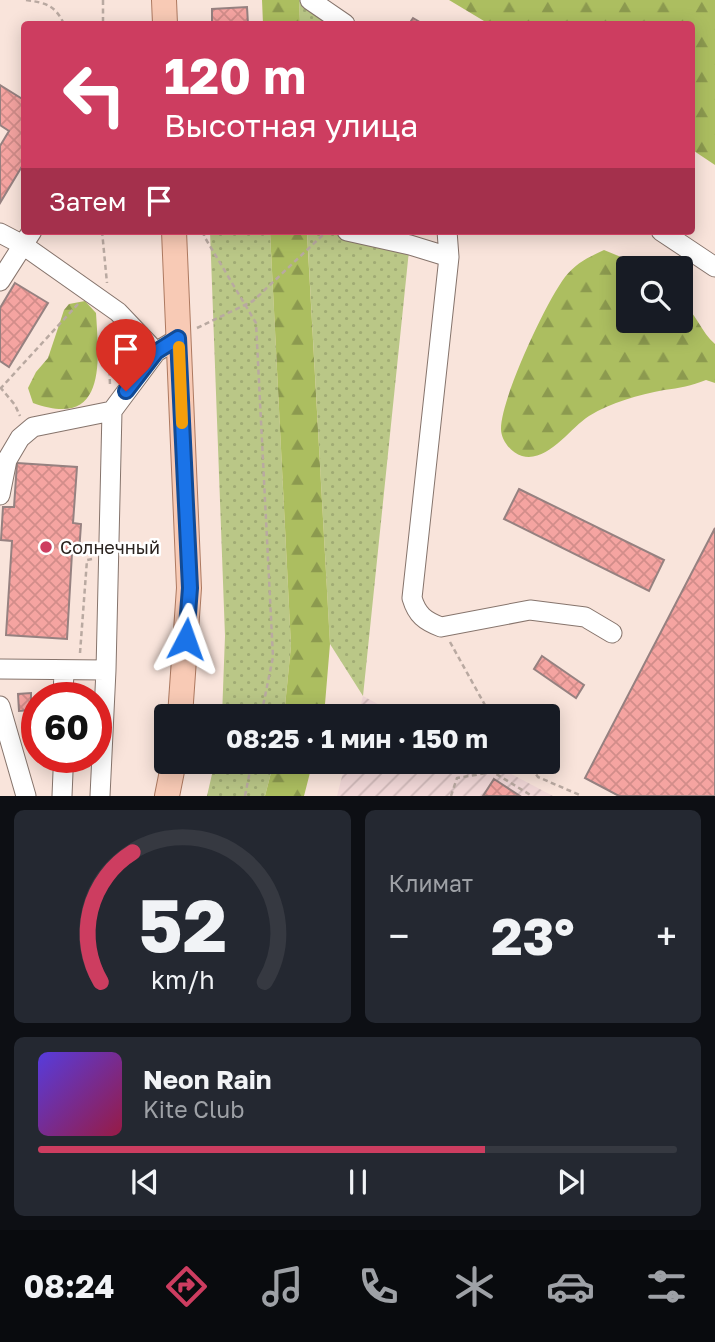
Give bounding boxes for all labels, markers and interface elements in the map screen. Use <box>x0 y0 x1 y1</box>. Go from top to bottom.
text: 120 m <box>164 46 306 105</box>
icon: left <box>49 49 140 140</box>
text: Высотная улица <box>164 106 418 144</box>
icon: arrive <box>140 182 178 220</box>
text: Затем <box>49 186 126 217</box>
map controls <box>616 256 693 333</box>
button: search <box>616 256 693 333</box>
pin <box>96 319 156 391</box>
icon: arrive <box>107 330 145 368</box>
place label: Солнечный <box>60 536 160 558</box>
marker: Солнечный <box>38 539 54 555</box>
position arrow <box>149 602 223 676</box>
speed limit sign: 60 <box>21 682 112 773</box>
text: 08:25 · 1 мин · 150 m <box>226 723 488 754</box>
text: Климат <box>389 869 473 897</box>
text: 52 <box>138 882 227 969</box>
text: 23° <box>491 904 575 966</box>
text: − <box>389 913 409 958</box>
text: + <box>656 913 677 958</box>
text: km/h <box>150 964 214 995</box>
text: Neon Rain <box>143 1064 272 1095</box>
text: Kite Club <box>143 1095 244 1123</box>
icon: previous <box>126 1163 164 1201</box>
icon: pause <box>339 1163 377 1201</box>
icon: next <box>552 1163 590 1201</box>
icon: directions <box>162 1262 211 1311</box>
icon: music <box>258 1262 307 1311</box>
icon: phone <box>354 1262 403 1311</box>
icon: climate <box>450 1262 499 1311</box>
icon: car <box>546 1262 595 1311</box>
icon: filters <box>642 1262 691 1311</box>
text: 08:24 <box>24 1267 115 1305</box>

